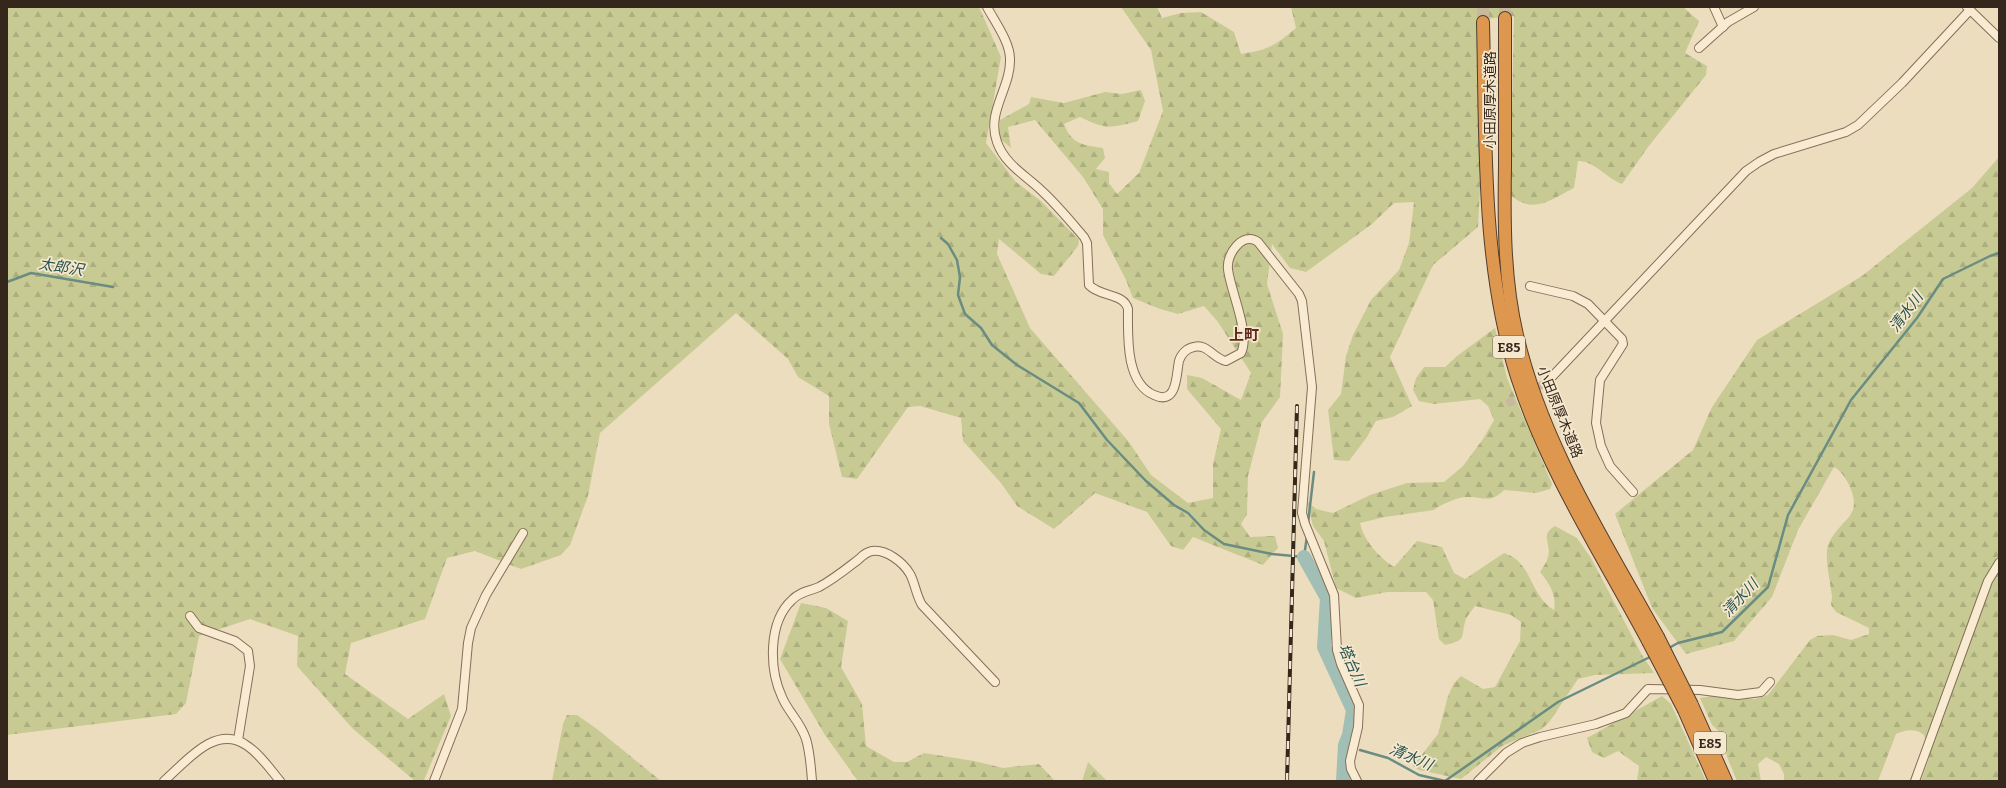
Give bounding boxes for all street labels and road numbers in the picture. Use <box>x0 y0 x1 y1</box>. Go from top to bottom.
street label: 小田原厚木道路 <box>1482 51 1499 149</box>
road number: E85 <box>1493 336 1525 358</box>
street label: 小田原厚木道路 <box>1533 364 1586 461</box>
road number: E85 <box>1694 732 1726 754</box>

